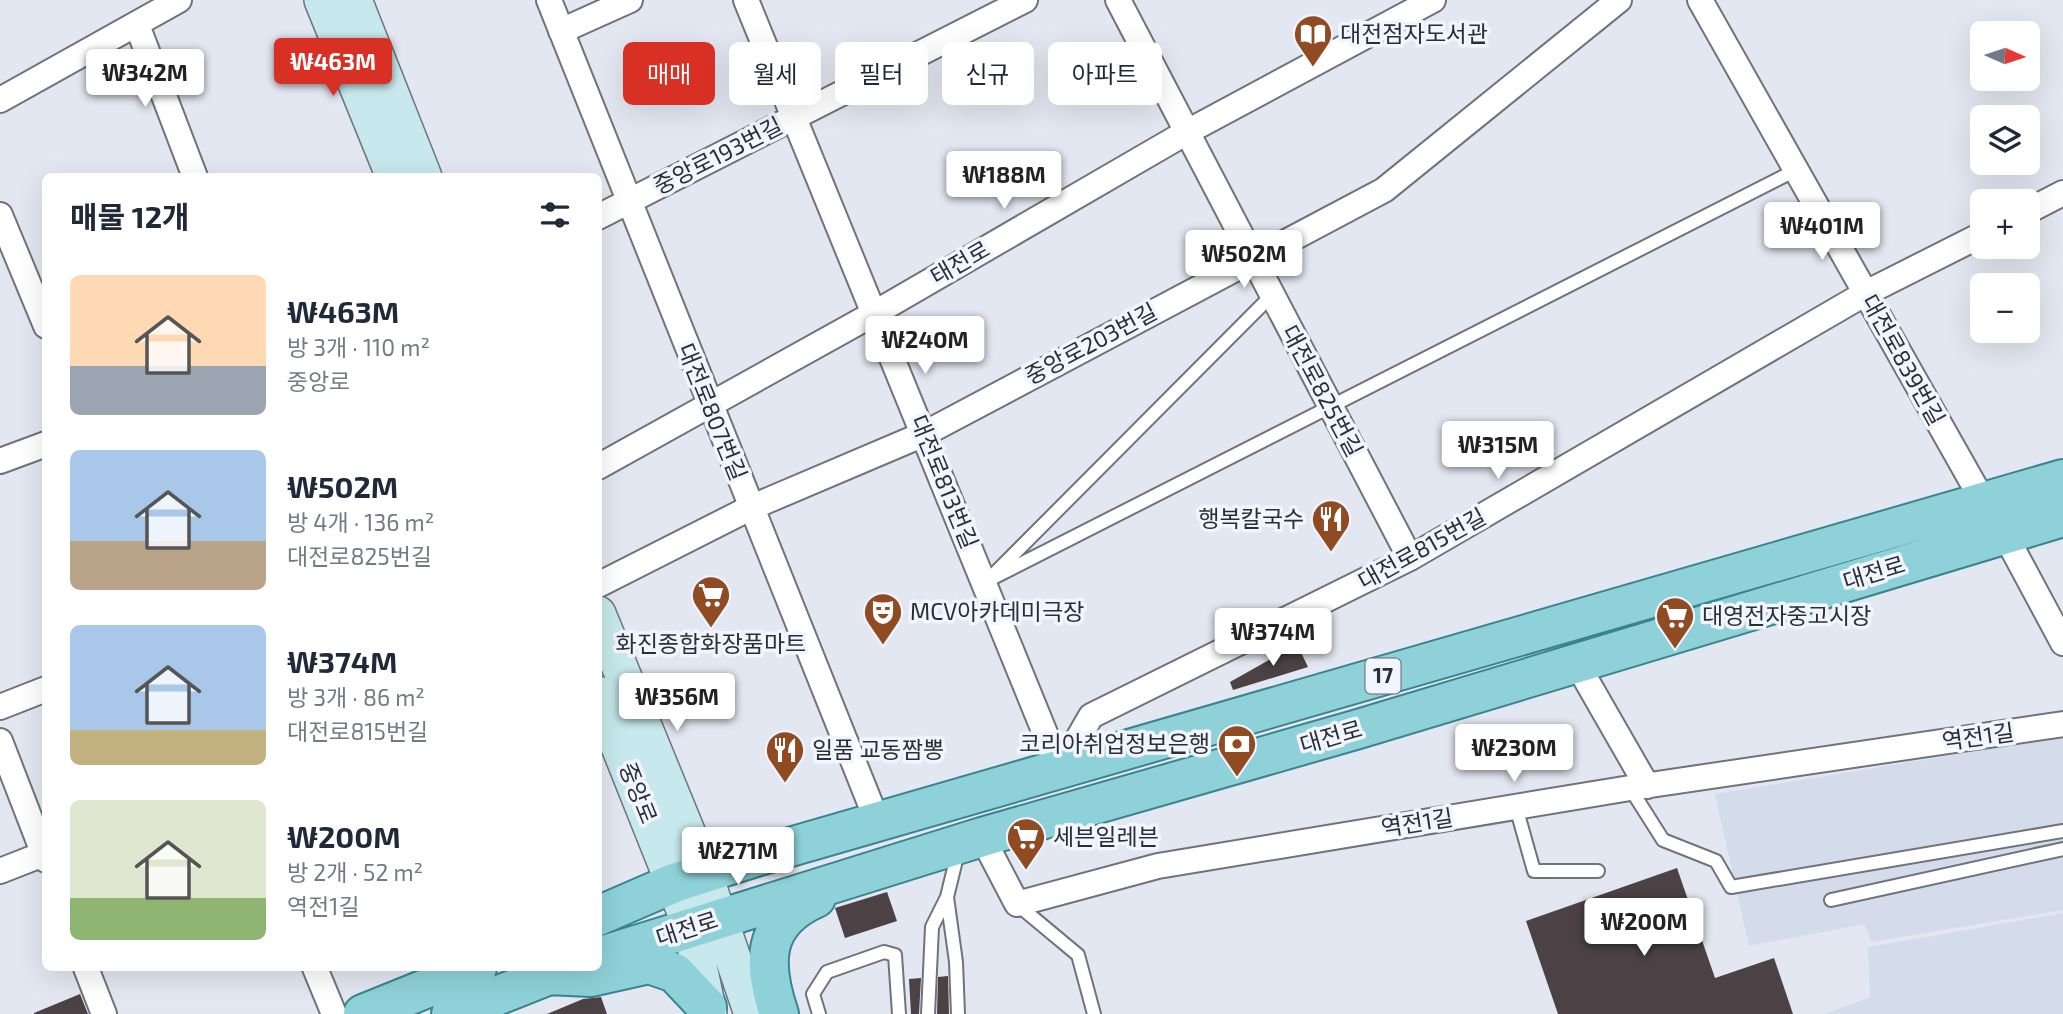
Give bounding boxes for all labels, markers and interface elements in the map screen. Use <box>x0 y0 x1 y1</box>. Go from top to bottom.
library icon: 대전점자도서관 <box>1292 13 1334 68</box>
place label: 대전점자도서관 <box>1340 19 1488 47</box>
north arrow <box>1970 21 2040 91</box>
map controls <box>1970 21 2040 343</box>
pin: ₩463M <box>284 38 382 98</box>
chip: 매매 <box>623 42 715 105</box>
chip: 월세 <box>729 42 821 105</box>
chip: 필터 <box>835 42 928 105</box>
chip: 신규 <box>942 42 1034 105</box>
chip: 아파트 <box>1048 42 1162 105</box>
text: ₩463M <box>290 47 376 75</box>
pin: ₩342M <box>96 50 194 109</box>
text: ₩342M <box>102 58 188 86</box>
button: layers <box>1970 105 2040 175</box>
street label: 중앙로193번길 <box>648 111 787 200</box>
pin: ₩188M <box>955 152 1053 211</box>
text: ₩188M <box>962 160 1046 188</box>
button: + <box>1970 189 2040 259</box>
icon: filters <box>536 196 574 234</box>
text: 매물 12개 <box>70 198 190 234</box>
pin: ₩401M <box>1773 202 1871 262</box>
text: ₩401M <box>1780 211 1864 239</box>
pin: ₩502M <box>1195 230 1293 290</box>
street label: 태전로 <box>925 234 994 290</box>
text: ₩502M <box>1201 239 1287 267</box>
button: − <box>1970 273 2040 343</box>
street label: 대전로839번길 <box>1856 289 1951 430</box>
text: ₩463M <box>287 293 399 329</box>
street label: 중앙로203번길 <box>1020 297 1161 390</box>
icon: home <box>126 303 210 387</box>
pin: ₩240M <box>876 316 974 376</box>
street label: 대전로825번길 <box>1276 320 1369 461</box>
text: ₩240M <box>881 325 969 353</box>
text: 방 3개 · 110 m² <box>287 333 430 361</box>
street label: 대전로807번길 <box>673 339 753 484</box>
text: 중앙로 <box>287 367 350 395</box>
street label: 대전로813번길 <box>905 411 984 553</box>
pin: ₩315M <box>1449 421 1547 481</box>
text: ₩315M <box>1458 430 1538 458</box>
text: ₩502M <box>287 468 398 504</box>
icon: home <box>126 478 210 562</box>
restaurant icon: 행복칼국수 <box>1310 498 1352 553</box>
street label: 대전로815번길 <box>1353 502 1490 595</box>
place label: 행복칼국수 <box>1198 504 1304 532</box>
text: 방 4개 · 136 m² <box>287 508 434 536</box>
text: 대전로825번길 <box>287 542 432 570</box>
street label: 대전로 <box>1839 549 1908 595</box>
supermarket icon: 화진종합화장품마트 <box>690 574 732 629</box>
theatre icon: MCV아카데미극장 <box>862 591 904 646</box>
supermarket icon: 대영전자중고시장 <box>1654 595 1696 650</box>
place label: MCV아카데미극장 <box>910 597 1084 625</box>
place label: 대영전자중고시장 <box>1702 601 1871 629</box>
pin: ₩374M <box>1224 608 1322 668</box>
text: ₩374M <box>1231 617 1315 645</box>
place label: 화진종합화장품마트 <box>616 629 806 657</box>
text: ₩374M <box>287 643 397 679</box>
icon: home <box>126 653 210 737</box>
road number: 17 <box>1366 658 1400 694</box>
pin: ₩356M <box>628 674 726 733</box>
text: ₩356M <box>635 682 719 710</box>
text: 방 3개 · 86 m² <box>287 683 425 711</box>
street label: 대전로 <box>1296 714 1365 758</box>
text: 대전로815번길 <box>287 717 428 745</box>
street label: 역전1길 <box>1940 717 2016 755</box>
bank icon: 코리아취업정보은행 <box>1216 723 1258 778</box>
pin: ₩230M <box>1465 724 1563 784</box>
restaurant icon: 일품 교동짬뽕 <box>764 729 806 784</box>
place label: 코리아취업정보은행 <box>1020 729 1210 757</box>
text: ₩230M <box>1471 733 1557 761</box>
place label: 일품 교동짬뽕 <box>812 735 944 763</box>
street label: 중앙로 <box>614 758 664 827</box>
street label: 역전1길 <box>1379 803 1455 842</box>
supermarket icon: 세븐일레븐 <box>1005 816 1047 871</box>
text: ₩200M <box>287 818 401 854</box>
place label: 세븐일레븐 <box>1053 822 1159 850</box>
icon: home <box>126 828 210 912</box>
pin: ₩271M <box>689 828 787 887</box>
text: ₩271M <box>698 836 778 864</box>
text: 방 2개 · 52 m² <box>287 858 423 886</box>
text: 역전1길 <box>287 892 360 920</box>
pin: ₩200M <box>1595 898 1693 958</box>
street label: 대전로 <box>652 905 721 951</box>
text: ₩200M <box>1600 907 1688 935</box>

